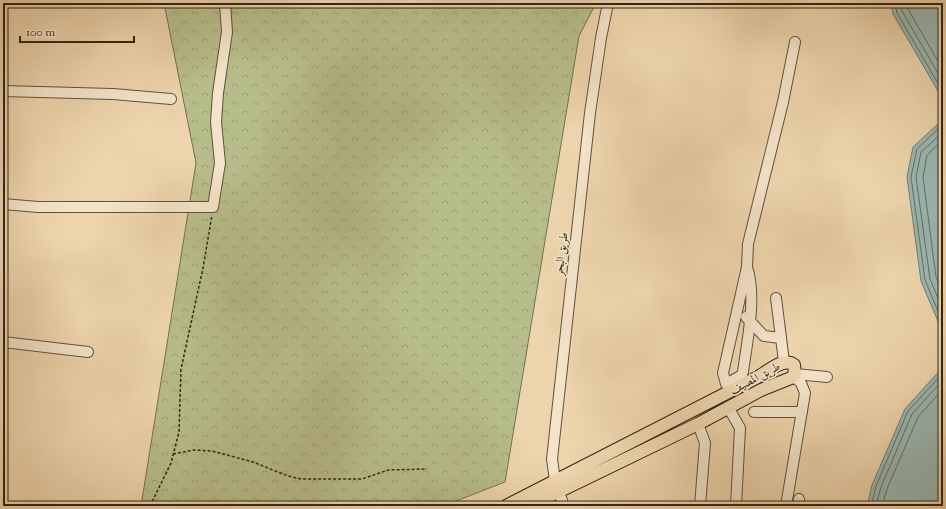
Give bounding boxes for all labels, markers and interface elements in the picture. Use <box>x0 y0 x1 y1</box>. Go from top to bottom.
scale bar <box>20 18 134 44</box>
text: 100 m <box>26 24 55 42</box>
street label: طريق البحر <box>550 231 574 279</box>
street label: طريق المصيف <box>727 358 784 400</box>

